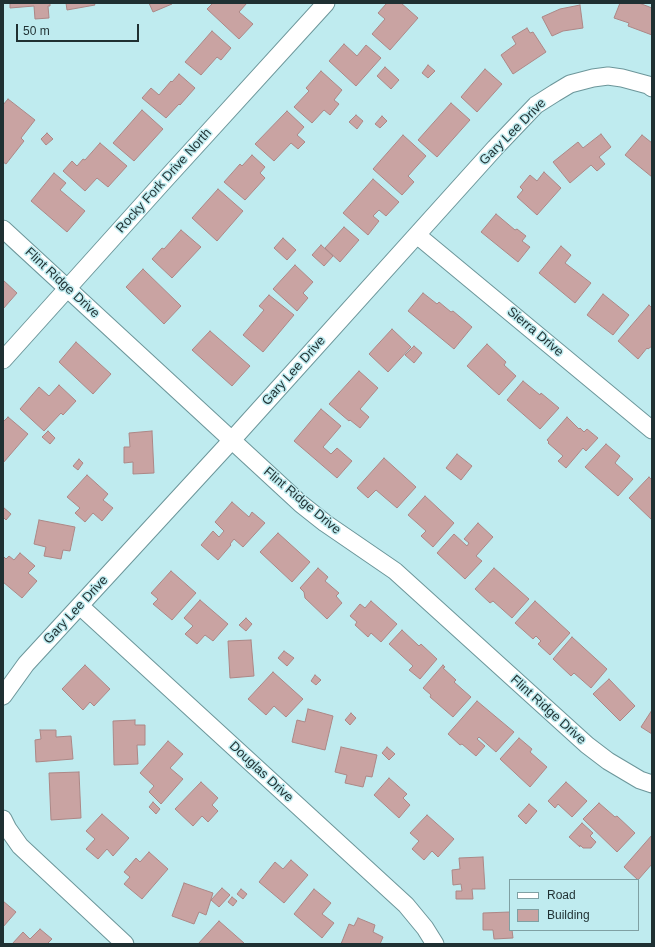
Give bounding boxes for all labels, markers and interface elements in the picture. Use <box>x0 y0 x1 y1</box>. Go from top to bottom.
scale bar <box>18 16 141 42</box>
text: 50 m <box>23 24 50 38</box>
street label: Gary Lee Drive <box>477 96 549 168</box>
street label: Rocky Fork Drive North <box>113 126 215 236</box>
street label: Flint Ridge Drive <box>22 245 102 321</box>
street label: Sierra Drive <box>504 304 566 360</box>
street label: Gary Lee Drive <box>259 333 329 409</box>
street label: Flint Ridge Drive <box>260 464 344 538</box>
street label: Gary Lee Drive <box>40 573 112 647</box>
street label: Flint Ridge Drive <box>507 672 589 748</box>
street label: Douglas Drive <box>226 738 296 806</box>
legend <box>509 879 639 931</box>
text: Road <box>547 888 576 902</box>
text: Building <box>547 908 590 922</box>

